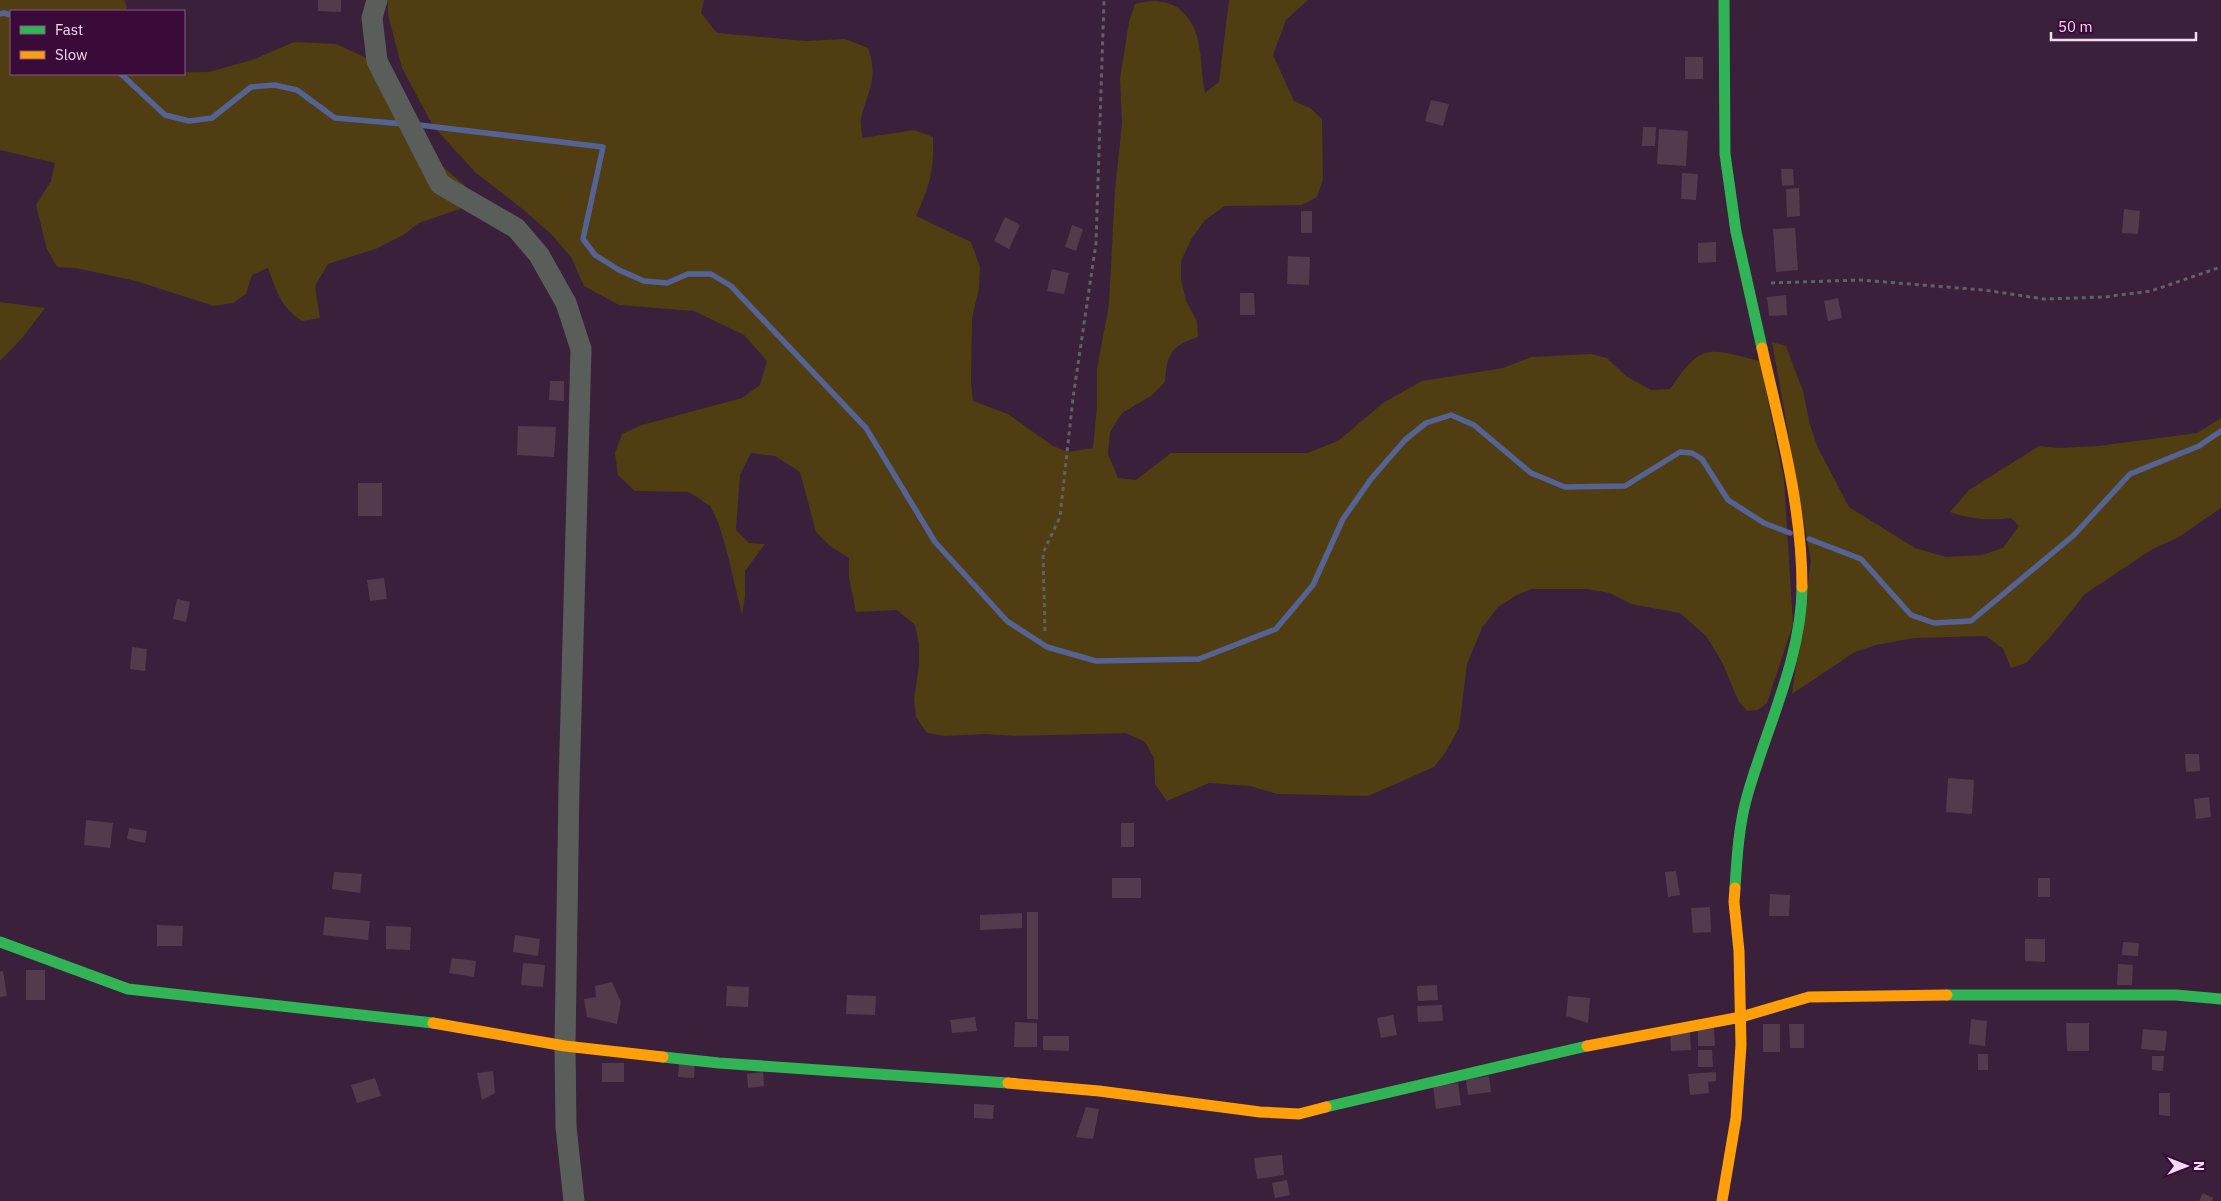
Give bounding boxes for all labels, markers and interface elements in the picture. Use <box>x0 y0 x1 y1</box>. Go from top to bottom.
legend <box>10 10 185 75</box>
scale bar <box>2051 10 2196 42</box>
text: 50 m <box>2058 17 2093 36</box>
text: Fast <box>55 20 83 39</box>
text: Slow <box>55 45 88 64</box>
north arrow <box>2161 1141 2211 1191</box>
text: N <box>2190 1161 2208 1171</box>

